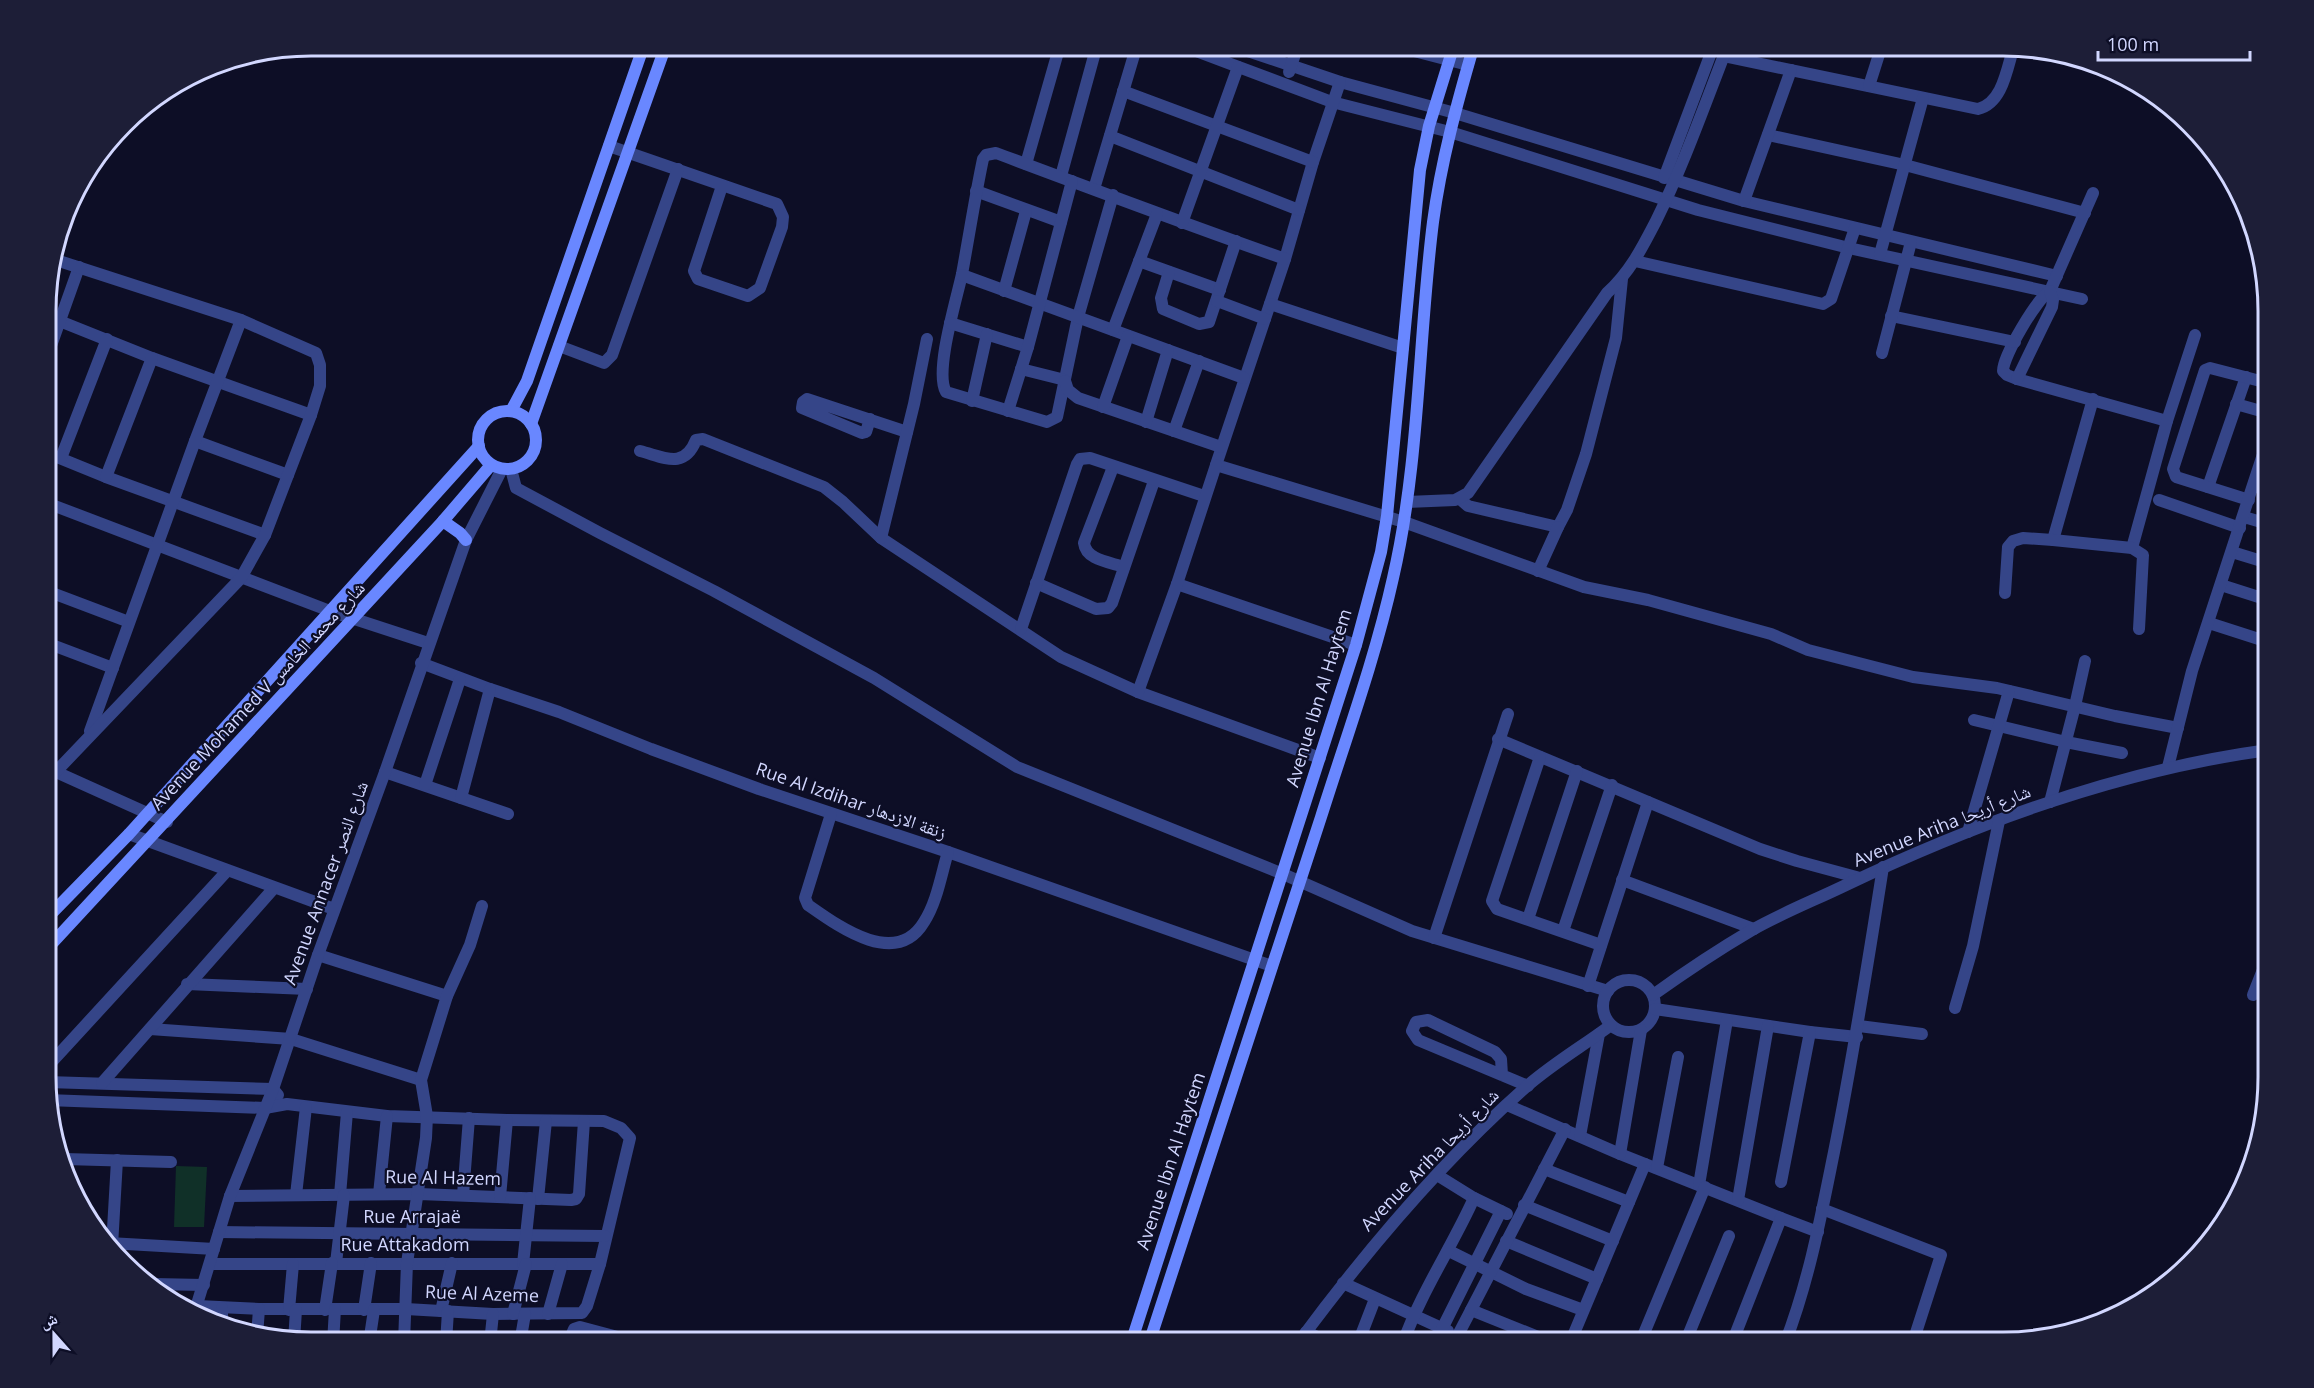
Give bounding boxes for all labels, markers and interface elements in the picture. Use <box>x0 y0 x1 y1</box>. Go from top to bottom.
scale bar <box>2098 24 2250 62</box>
text: 100 m <box>2107 32 2159 56</box>
street label: Avenue Mohamed V شارع محمد الخامس <box>145 576 370 815</box>
street label: Avenue Ibn Al Haytem <box>1279 606 1357 790</box>
street label: Rue Al Izdihar زنقة الازدهار <box>753 756 950 844</box>
street label: Avenue Annacer شارع النصر <box>277 777 373 988</box>
street label: Avenue Ariha شارع أريحا <box>1849 779 2034 872</box>
street label: Avenue Ibn Al Haytem <box>1130 1069 1210 1252</box>
street label: Avenue Ariha شارع أريحا <box>1355 1083 1504 1236</box>
street label: Rue Al Hazem <box>385 1164 501 1190</box>
street label: Rue Arrajaë <box>363 1204 461 1228</box>
street label: Rue Attakadom <box>340 1232 470 1256</box>
street label: Rue Al Azeme <box>425 1279 540 1307</box>
north arrow <box>24 1304 84 1364</box>
text: ش <box>37 1307 61 1333</box>

